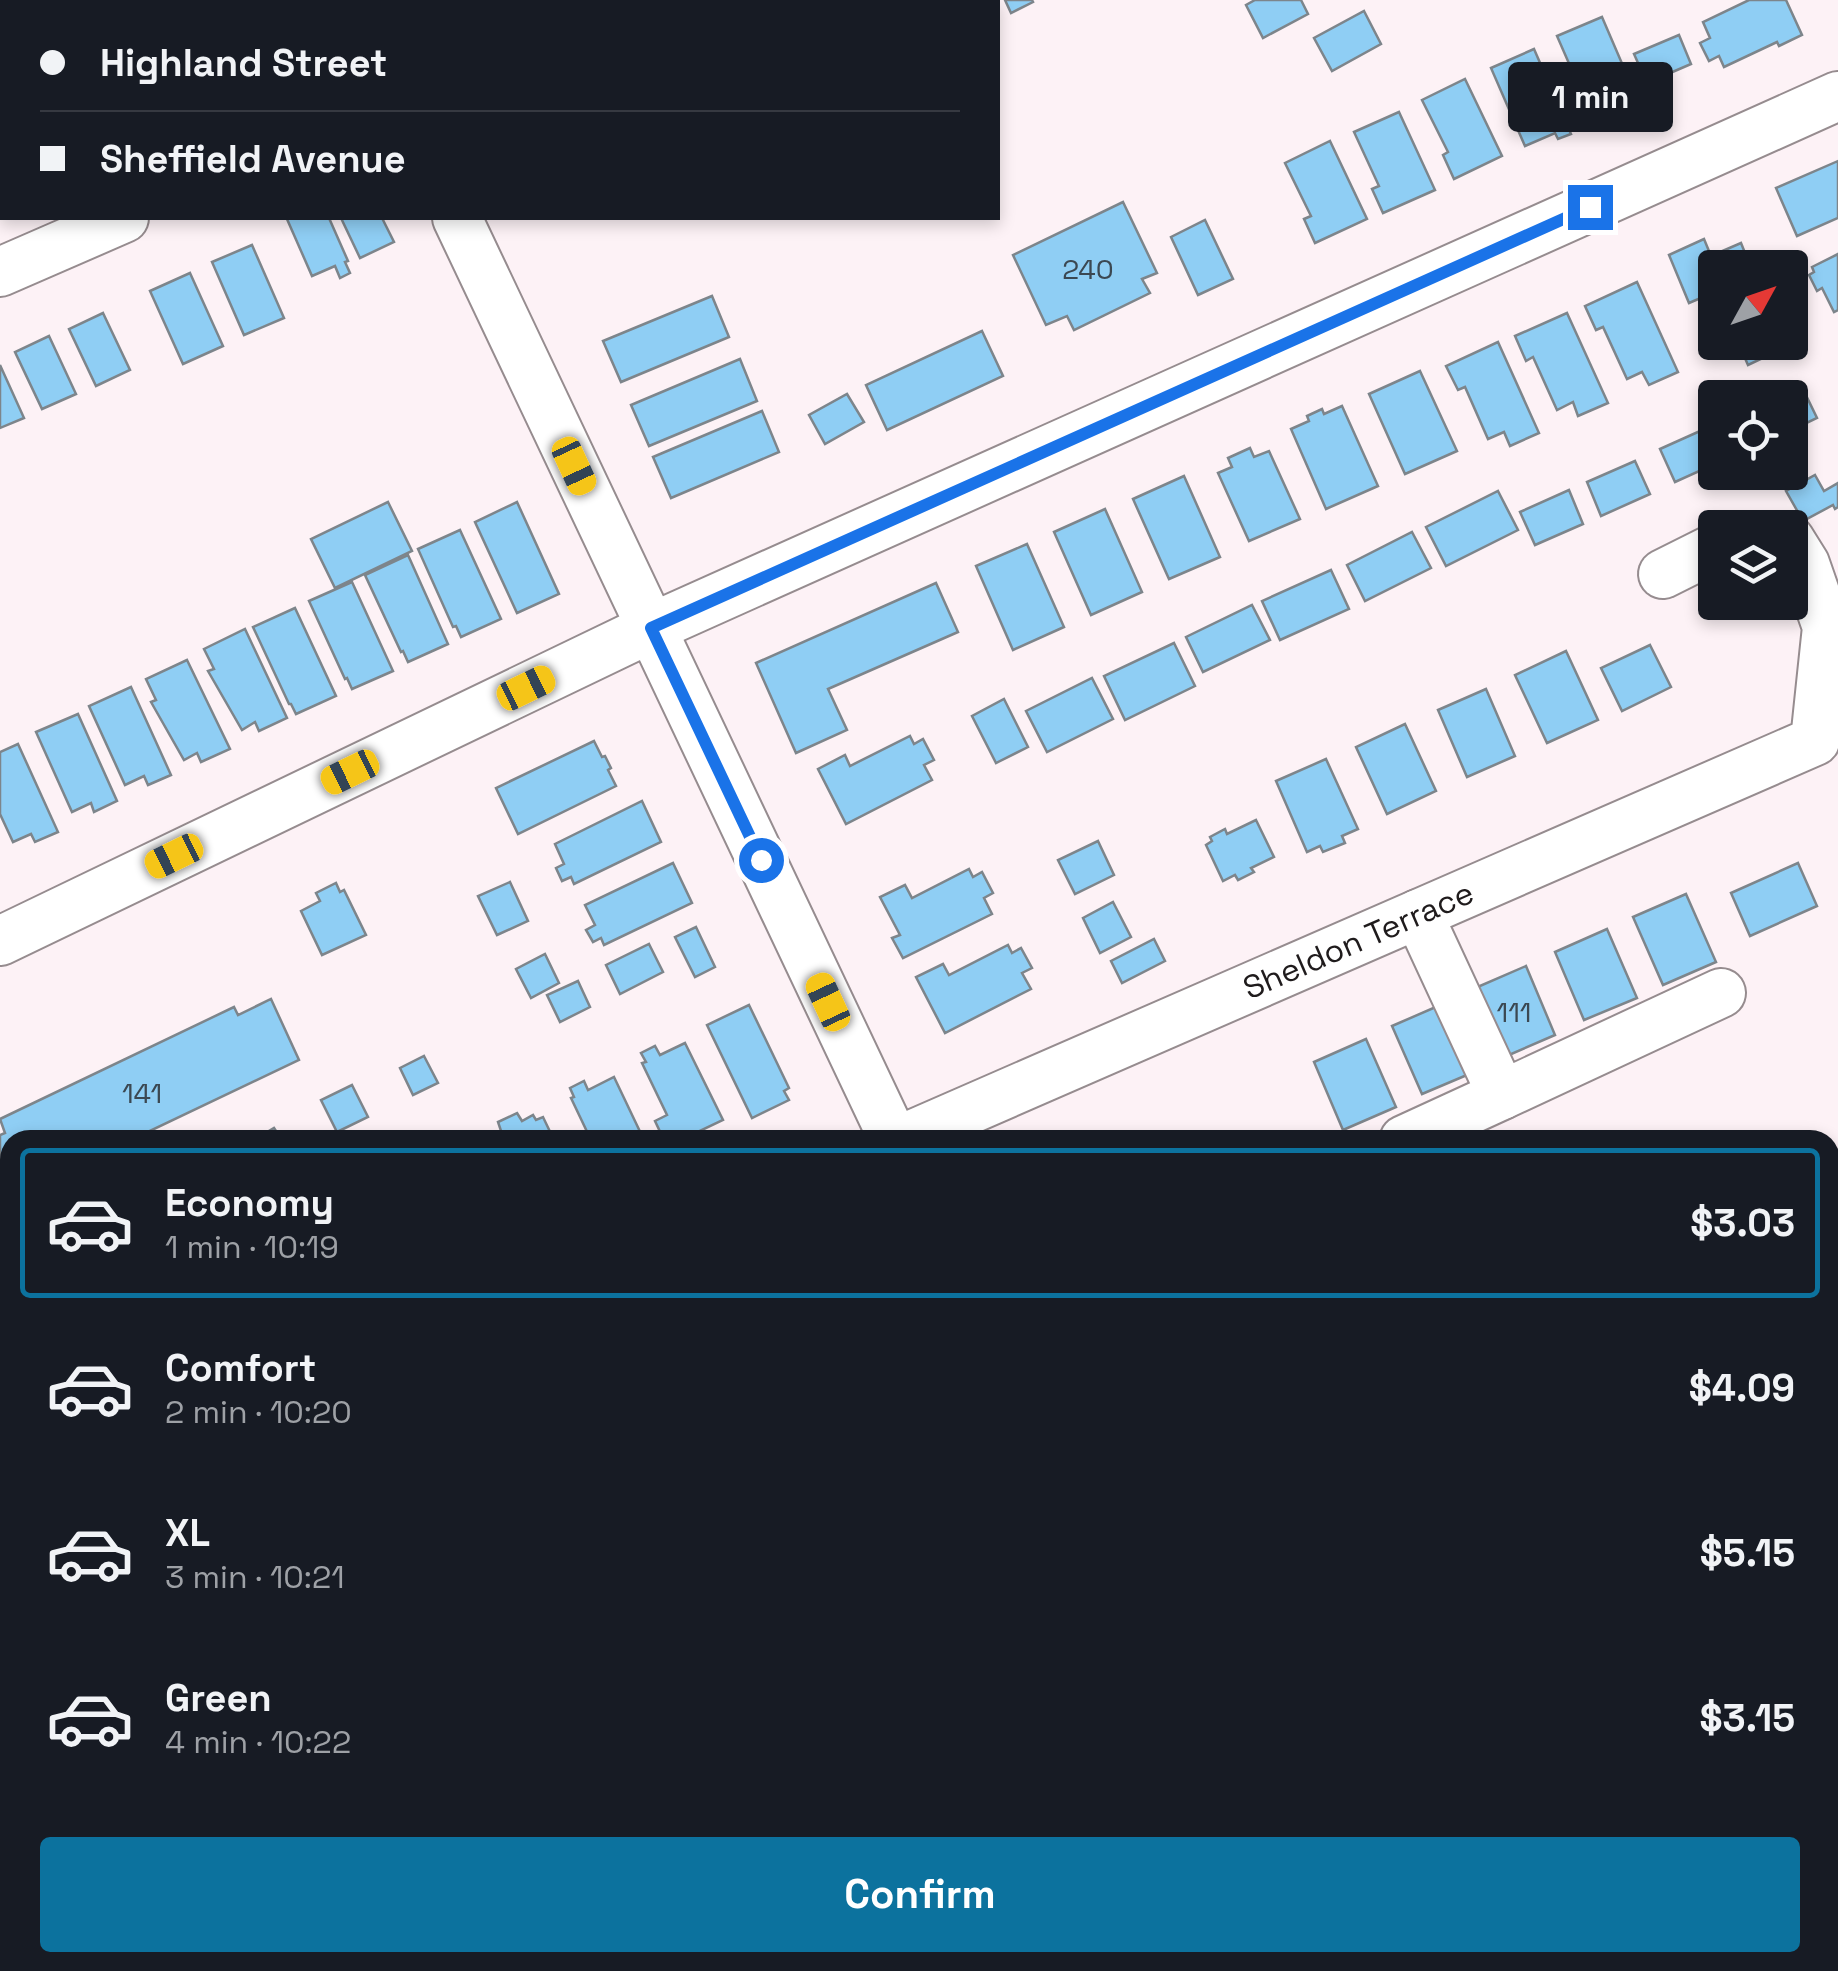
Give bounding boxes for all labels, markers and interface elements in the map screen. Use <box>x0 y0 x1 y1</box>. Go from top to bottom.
text: Highland Street <box>100 39 387 87</box>
callout: 1 min <box>1508 62 1672 132</box>
text: 1 min <box>1551 77 1630 117</box>
text: Sheffield Avenue <box>100 135 406 183</box>
route end <box>1568 185 1613 230</box>
north arrow <box>1698 250 1808 360</box>
map controls <box>1698 250 1808 620</box>
house number: 240 <box>1062 251 1114 287</box>
button: locate <box>1698 380 1808 490</box>
car <box>548 432 600 500</box>
button: layers <box>1698 510 1808 620</box>
car <box>492 661 560 715</box>
car <box>316 745 384 799</box>
car <box>140 829 208 883</box>
route start <box>739 838 784 883</box>
street label: Sheldon Terrace <box>1237 872 1480 1008</box>
car <box>802 968 854 1036</box>
house number: 111 <box>1496 994 1532 1030</box>
house number: 141 <box>122 1075 162 1111</box>
icon: car <box>45 1178 135 1268</box>
text: Economy <box>165 1179 334 1227</box>
text: $3.03 <box>1690 1199 1795 1247</box>
text: 1 min · 10:19 <box>165 1227 339 1267</box>
icon: car <box>45 1343 135 1433</box>
text: Comfort <box>165 1344 316 1392</box>
text: $4.09 <box>1689 1364 1795 1412</box>
text: 2 min · 10:20 <box>165 1392 352 1432</box>
icon: car <box>45 1508 135 1598</box>
text: XL <box>165 1509 210 1557</box>
text: $5.15 <box>1700 1529 1795 1577</box>
text: 3 min · 10:21 <box>165 1557 345 1597</box>
icon: car <box>45 1673 135 1763</box>
text: Green <box>165 1674 272 1722</box>
text: $3.15 <box>1700 1694 1795 1742</box>
text: 4 min · 10:22 <box>165 1722 351 1762</box>
button: Confirm <box>40 1837 1800 1952</box>

